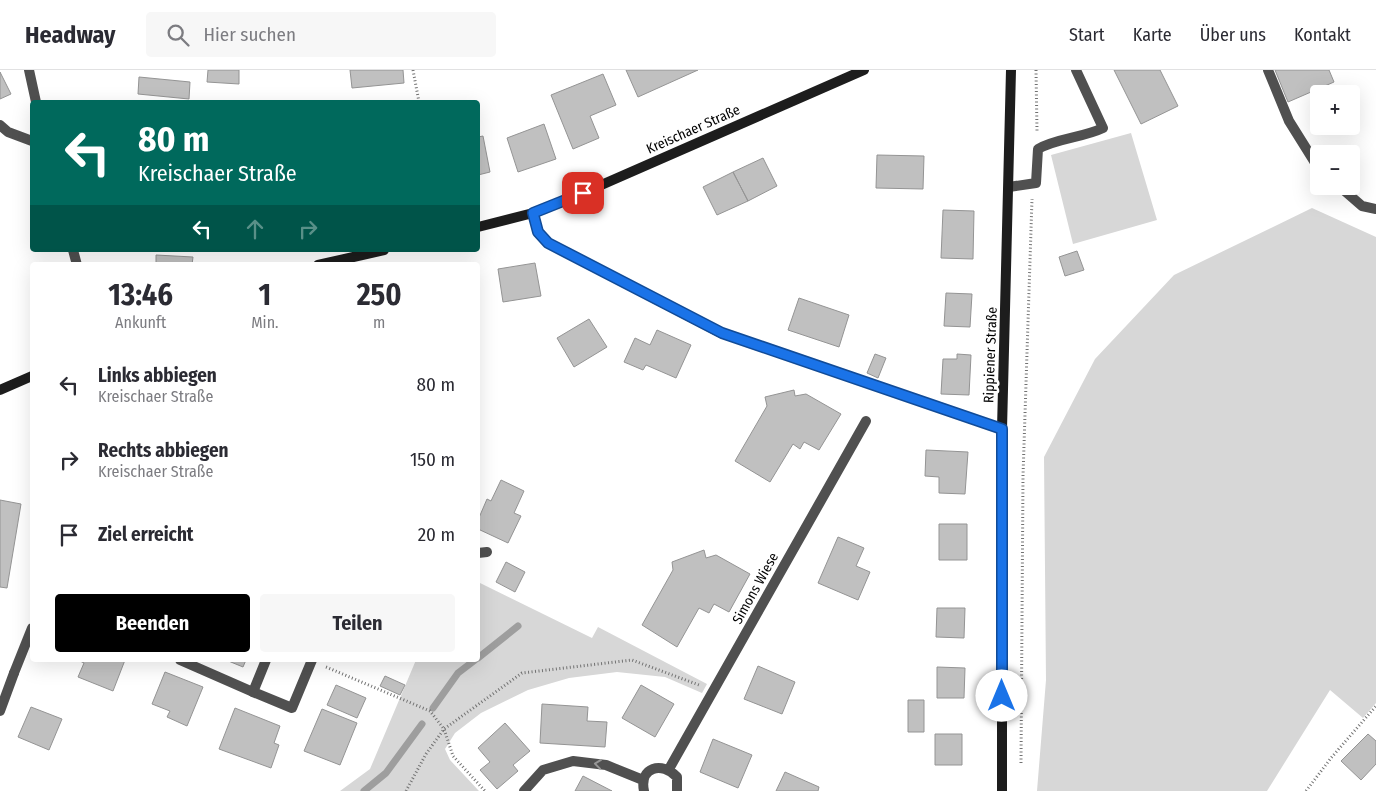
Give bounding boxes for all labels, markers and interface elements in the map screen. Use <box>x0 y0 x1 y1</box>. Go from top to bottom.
search box <box>146 12 496 57</box>
text: Headway <box>25 21 116 49</box>
icon: search <box>164 21 192 49</box>
text: Hier suchen <box>204 23 296 46</box>
text: Start <box>1069 24 1105 46</box>
text: Karte <box>1133 24 1172 46</box>
text: Über uns <box>1200 24 1266 46</box>
text: Kontakt <box>1294 24 1351 46</box>
map controls <box>1310 85 1360 195</box>
button: + <box>1310 85 1360 135</box>
street label: Kreischaer Straße <box>644 101 743 158</box>
text: 80 m <box>138 118 210 160</box>
icon: left <box>55 120 120 185</box>
button: − <box>1310 145 1360 195</box>
text: Kreischaer Straße <box>138 160 297 187</box>
pin <box>562 172 604 214</box>
icon: arrive <box>569 179 597 207</box>
icon: left <box>188 215 216 243</box>
icon: ahead <box>241 215 269 243</box>
icon: right <box>294 215 322 243</box>
text: 13:46 <box>108 277 173 313</box>
text: 1 <box>258 277 271 313</box>
text: 250 <box>357 277 402 313</box>
street label: Rippiener Straße <box>980 307 1001 403</box>
text: Ankunft <box>115 313 166 332</box>
text: Min. <box>251 313 278 332</box>
text: m <box>373 313 385 332</box>
text: Links abbiegen <box>98 364 217 387</box>
icon: left <box>55 371 83 399</box>
text: 80 m <box>417 373 455 396</box>
text: Kreischaer Straße <box>98 387 213 406</box>
text: Rechts abbiegen <box>98 439 228 462</box>
icon: right <box>55 446 83 474</box>
text: 150 m <box>410 448 455 471</box>
text: Kreischaer Straße <box>98 462 213 481</box>
icon: arrive <box>55 521 83 549</box>
text: Ziel erreicht <box>98 523 194 546</box>
text: 20 m <box>418 523 455 546</box>
street label: Simons Wiese <box>729 549 782 627</box>
button: Beenden <box>55 594 250 652</box>
button: Teilen <box>260 594 455 652</box>
position arrow <box>975 669 1027 721</box>
one-way arrow <box>593 759 601 770</box>

